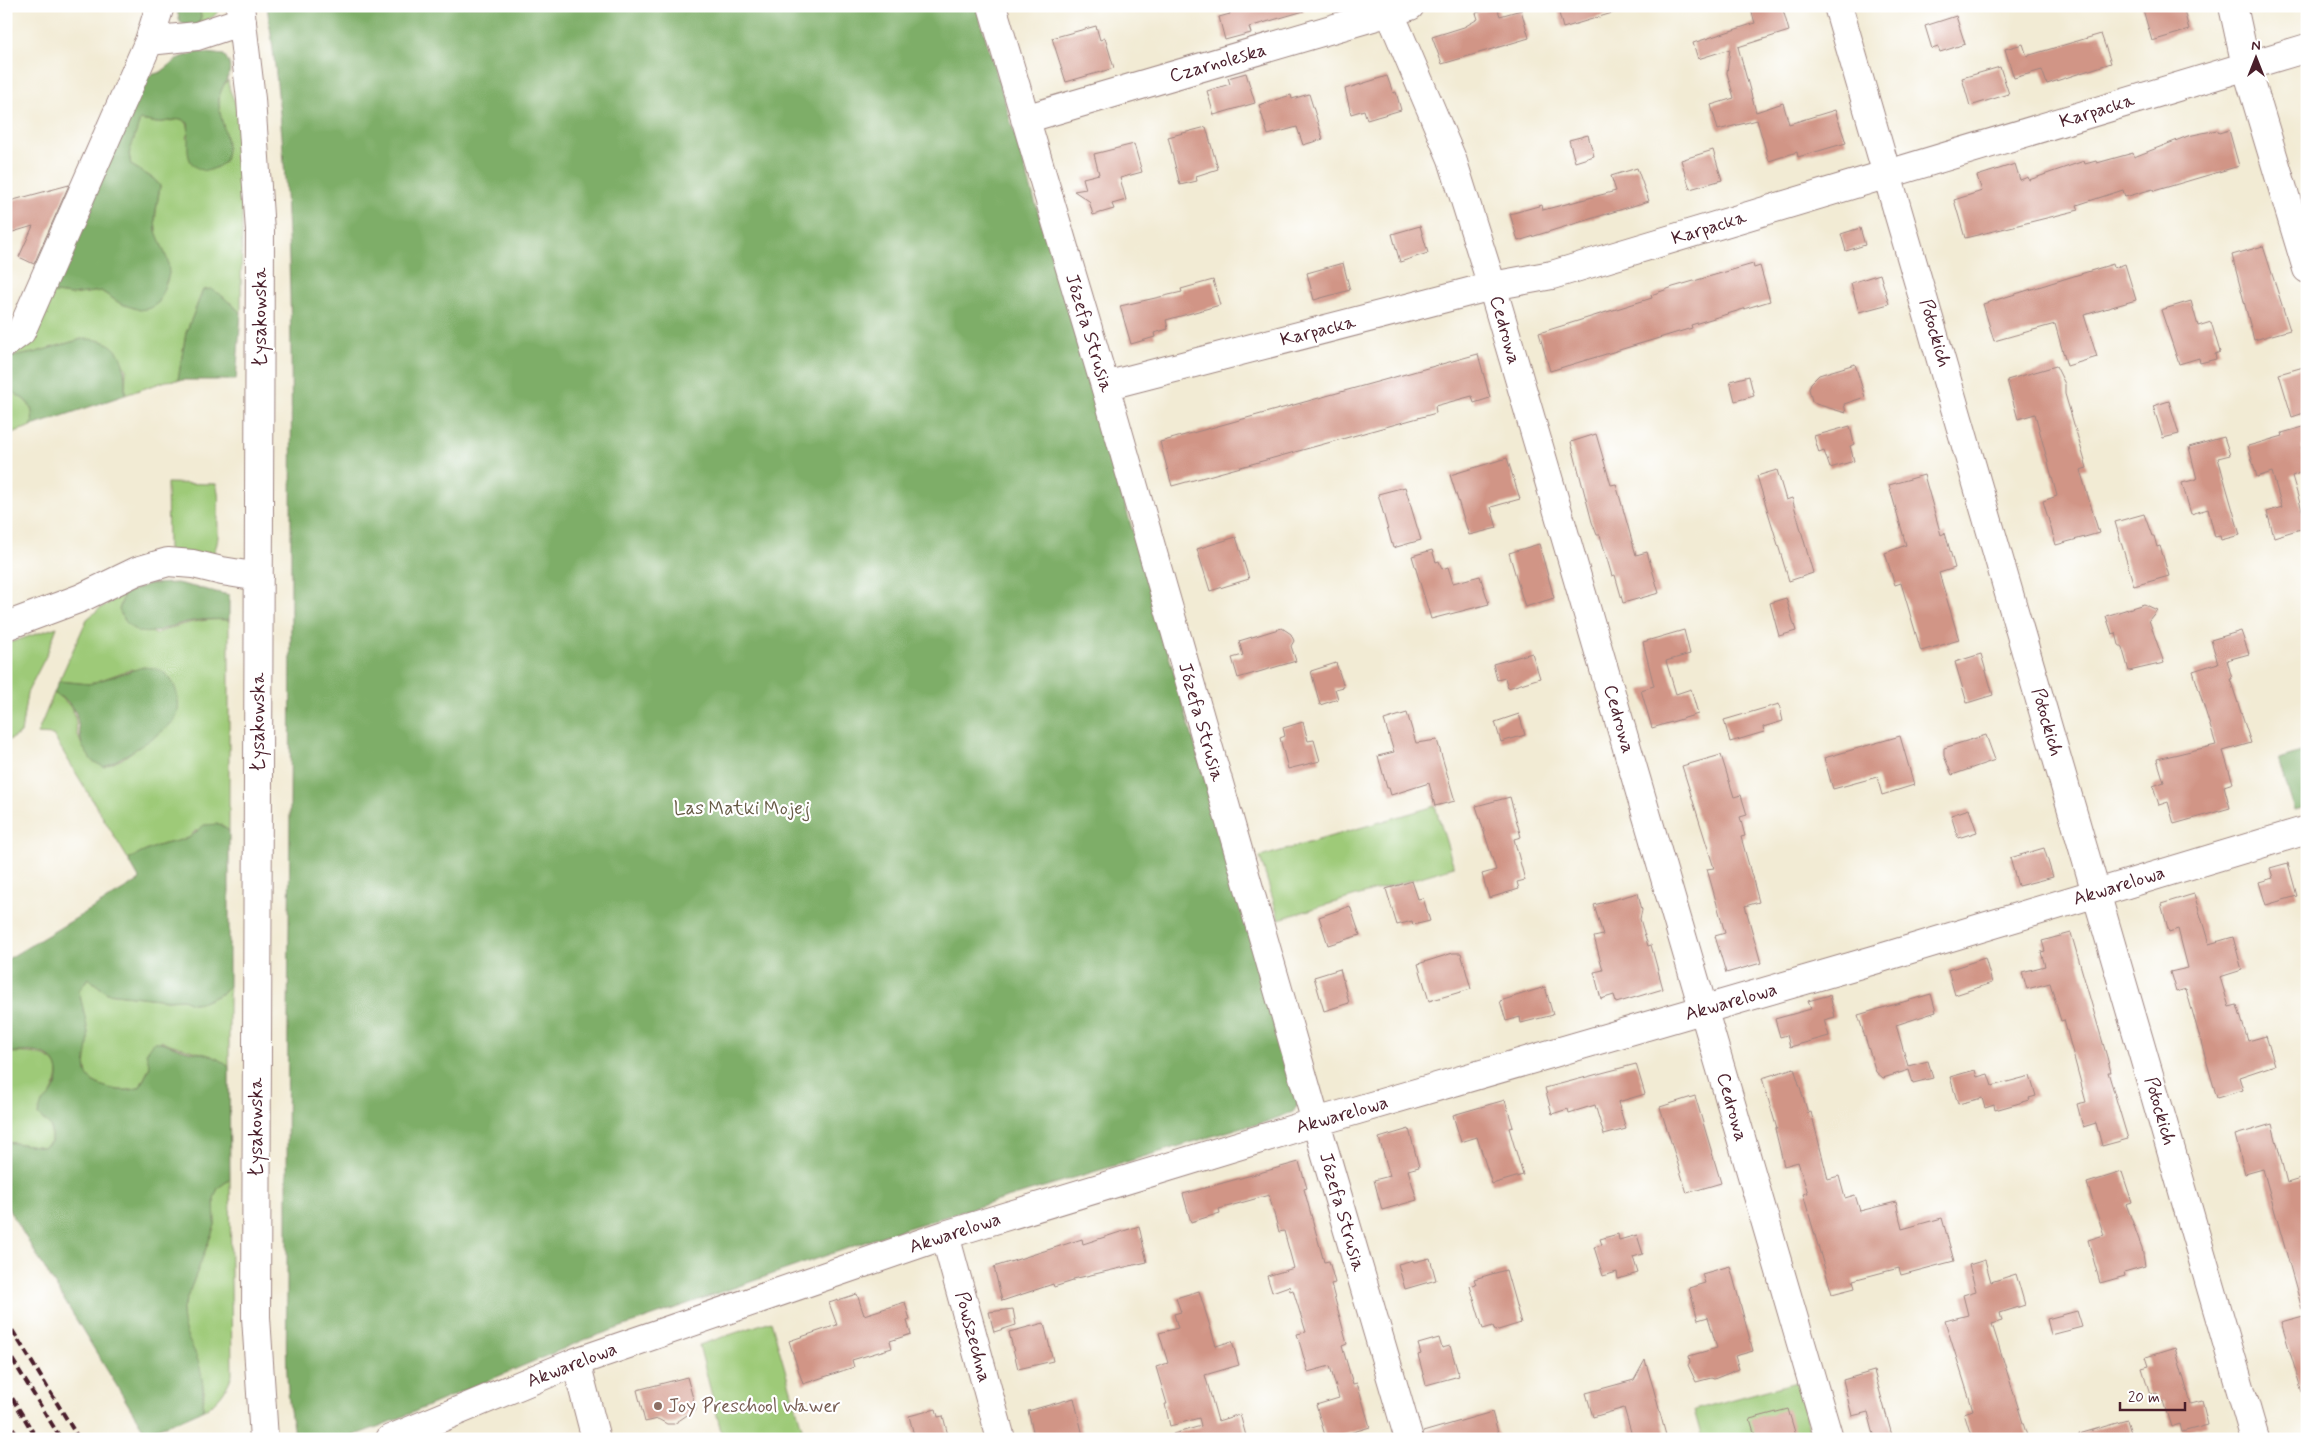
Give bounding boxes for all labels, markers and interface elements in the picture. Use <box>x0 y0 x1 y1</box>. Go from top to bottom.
north arrow <box>2230 32 2280 82</box>
street label: Czarnoleska <box>1167 37 1269 89</box>
text: N <box>2251 37 2261 55</box>
street label: Karpacka <box>2057 88 2138 134</box>
street label: Karpacka <box>1669 205 1750 251</box>
street label: Łysakowska <box>248 267 274 366</box>
street label: Józefa Strusia <box>1059 271 1119 396</box>
street label: Cedrowa <box>1483 293 1527 367</box>
street label: Potockich <box>1913 296 1957 370</box>
street label: Karpacka <box>1278 309 1359 352</box>
street label: Józefa Strusia <box>1172 660 1230 785</box>
street label: Łysakowska <box>246 672 272 771</box>
street label: Cedrowa <box>1597 682 1641 756</box>
street label: Potockich <box>2025 685 2069 759</box>
park label: Las Matki Mojej <box>674 796 810 822</box>
street label: Akwarelowa <box>2070 860 2168 912</box>
street label: Akwarelowa <box>1682 977 1780 1027</box>
street label: Cedrowa <box>1710 1070 1754 1144</box>
street label: Potockich <box>2138 1074 2182 1148</box>
street label: Łysakowska <box>244 1077 270 1176</box>
street label: Akwarelowa <box>1293 1090 1391 1140</box>
street label: Józefa Strusia <box>1313 1150 1371 1275</box>
street label: Akwarelowa <box>906 1206 1004 1260</box>
street label: Powszechna <box>949 1289 997 1385</box>
street label: Akwarelowa <box>523 1336 621 1394</box>
scale bar <box>2120 1380 2186 1412</box>
text: 20 m <box>2128 1388 2160 1408</box>
place label: Joy Preschool Wawer <box>668 1394 841 1419</box>
marker: Joy Preschool Wawer <box>652 1400 664 1412</box>

